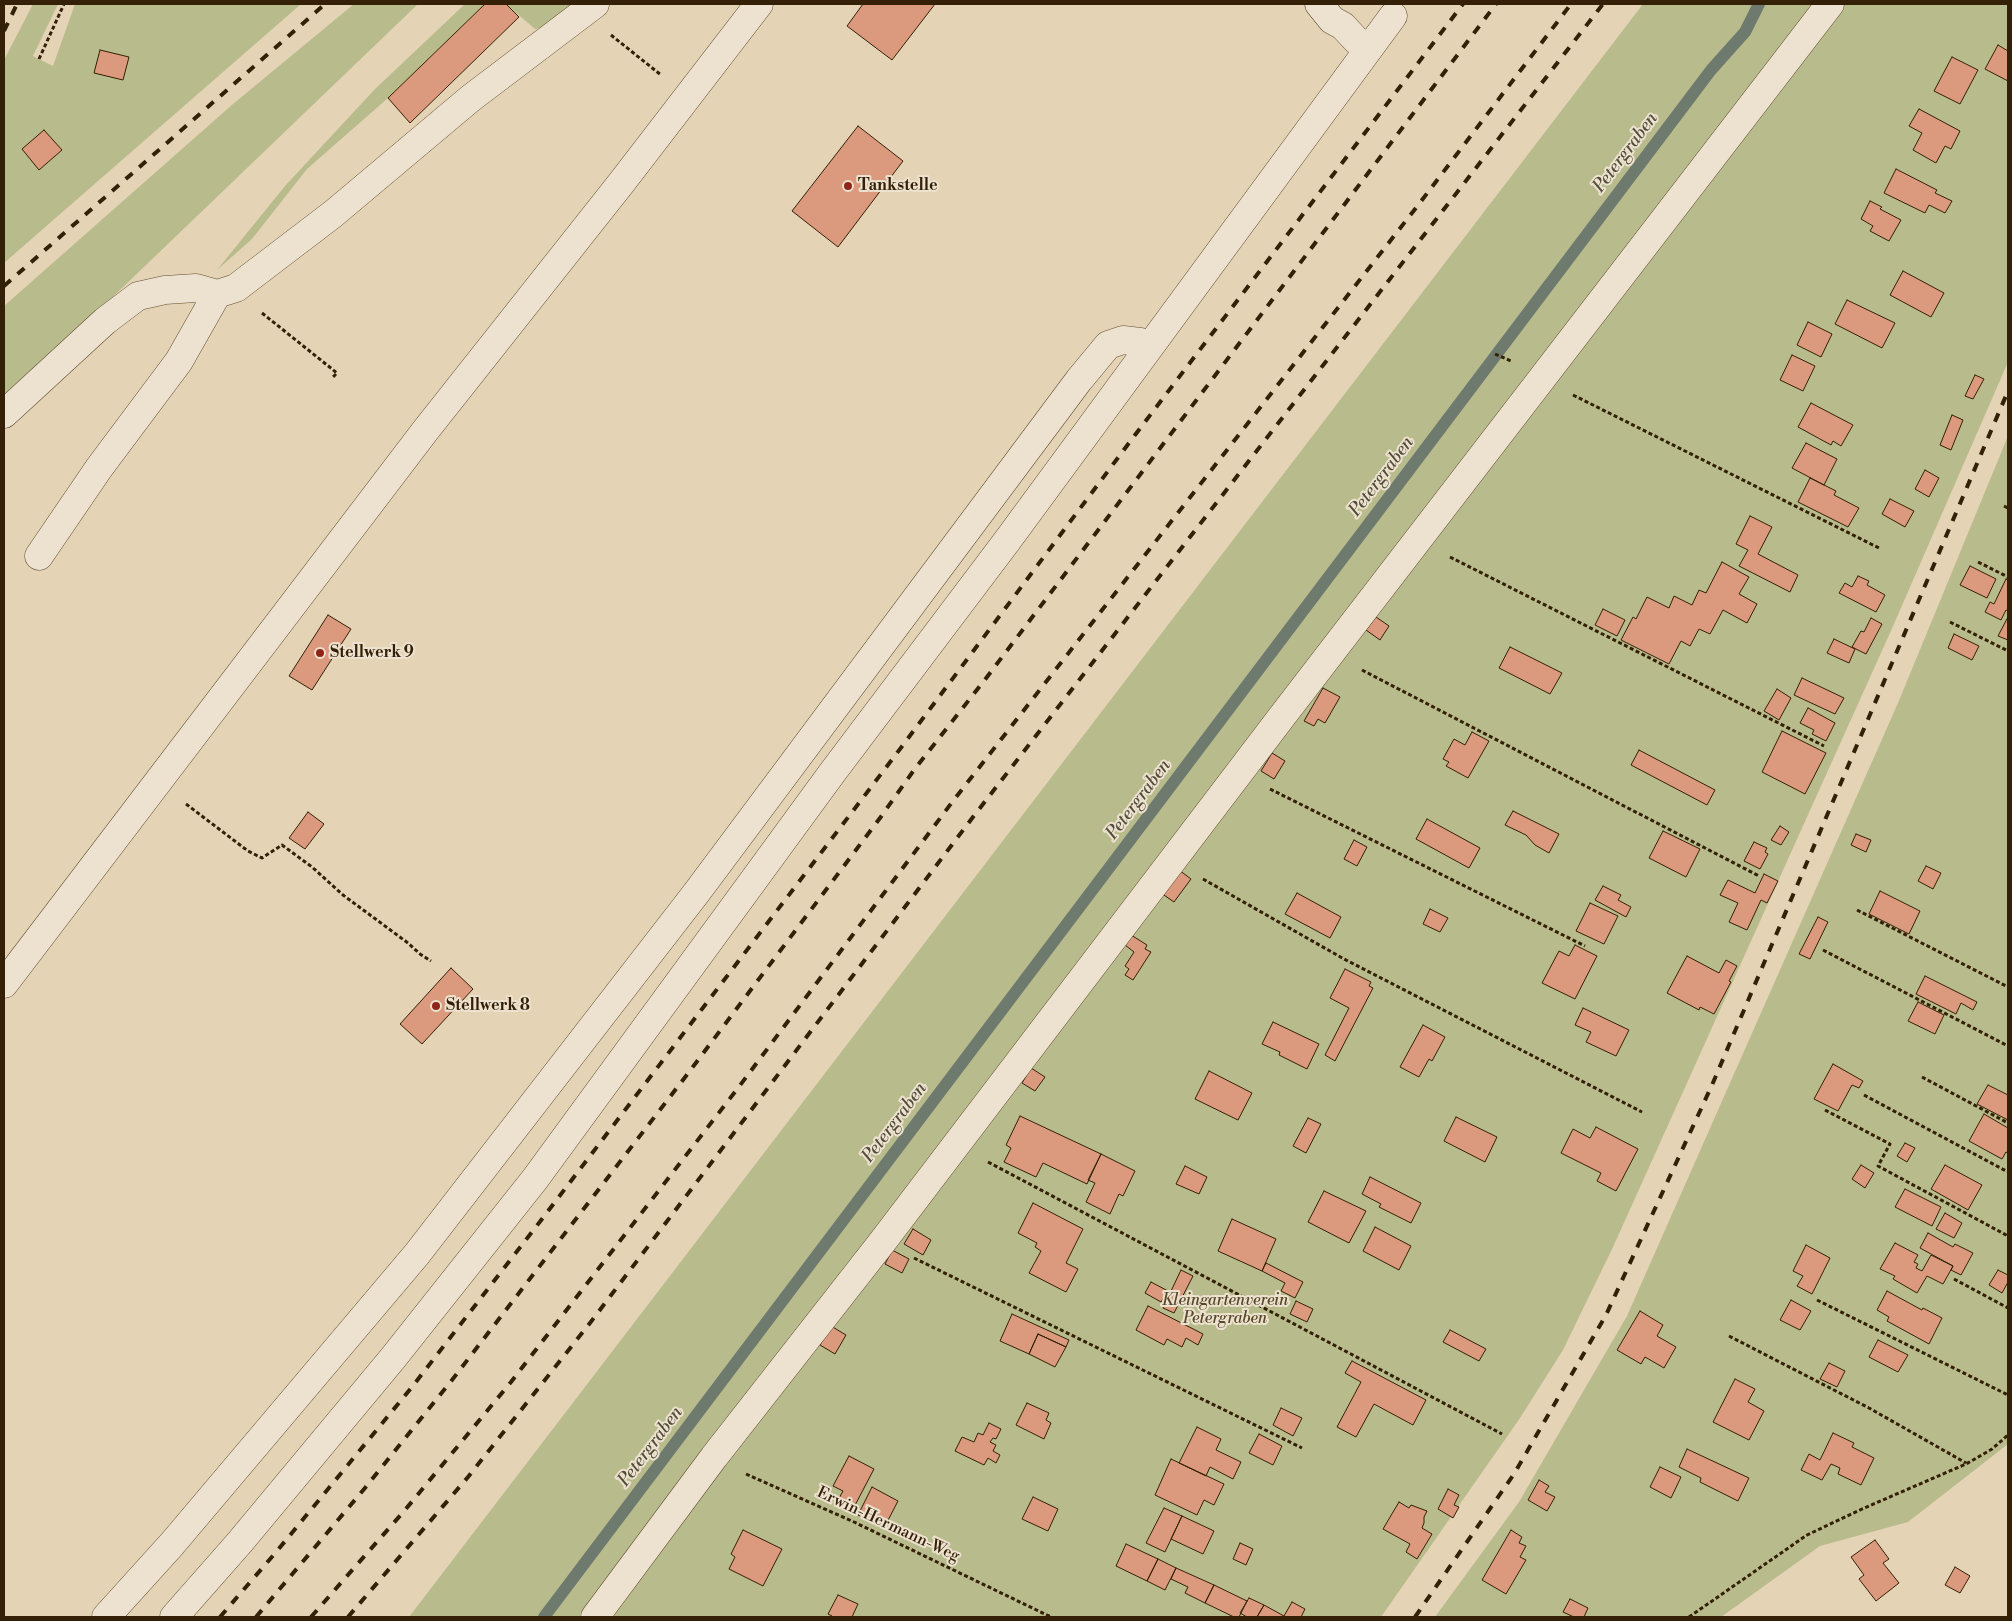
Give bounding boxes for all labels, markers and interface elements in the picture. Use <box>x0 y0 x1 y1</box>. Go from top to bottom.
water label: Petergraben <box>1589 109 1663 197</box>
place label: Tankstelle <box>858 176 938 196</box>
marker: Tankstelle <box>842 180 854 192</box>
water label: Petergraben <box>1345 433 1419 521</box>
place label: Stellwerk 9 <box>330 643 414 663</box>
marker: Stellwerk 9 <box>314 647 326 659</box>
water label: Petergraben <box>1102 756 1176 844</box>
place label: Stellwerk 8 <box>446 996 530 1016</box>
marker: Stellwerk 8 <box>430 1000 442 1012</box>
water label: Petergraben <box>858 1079 932 1167</box>
park label: Kleingartenverein Petergraben <box>1162 1291 1288 1329</box>
water label: Petergraben <box>614 1403 688 1491</box>
street label: Erwin-Hermann-Weg <box>814 1483 962 1567</box>

